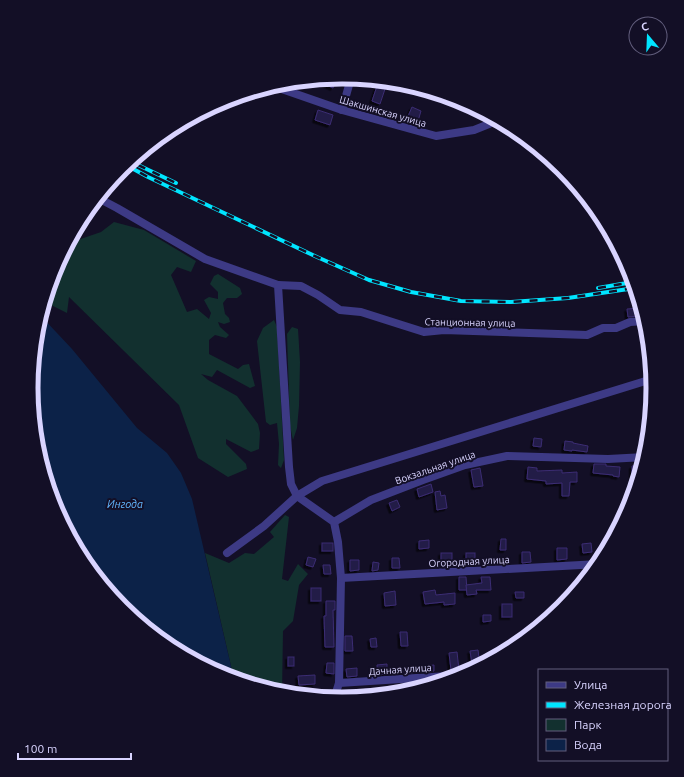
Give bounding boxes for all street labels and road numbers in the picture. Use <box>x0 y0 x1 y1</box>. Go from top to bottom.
street label: Шакшинская улица <box>338 94 428 129</box>
street label: Станционная улица <box>424 316 515 329</box>
street label: Вокзальная улица <box>393 449 477 486</box>
street label: Огородная улица <box>428 554 510 569</box>
street label: Дачная улица <box>368 662 432 677</box>

